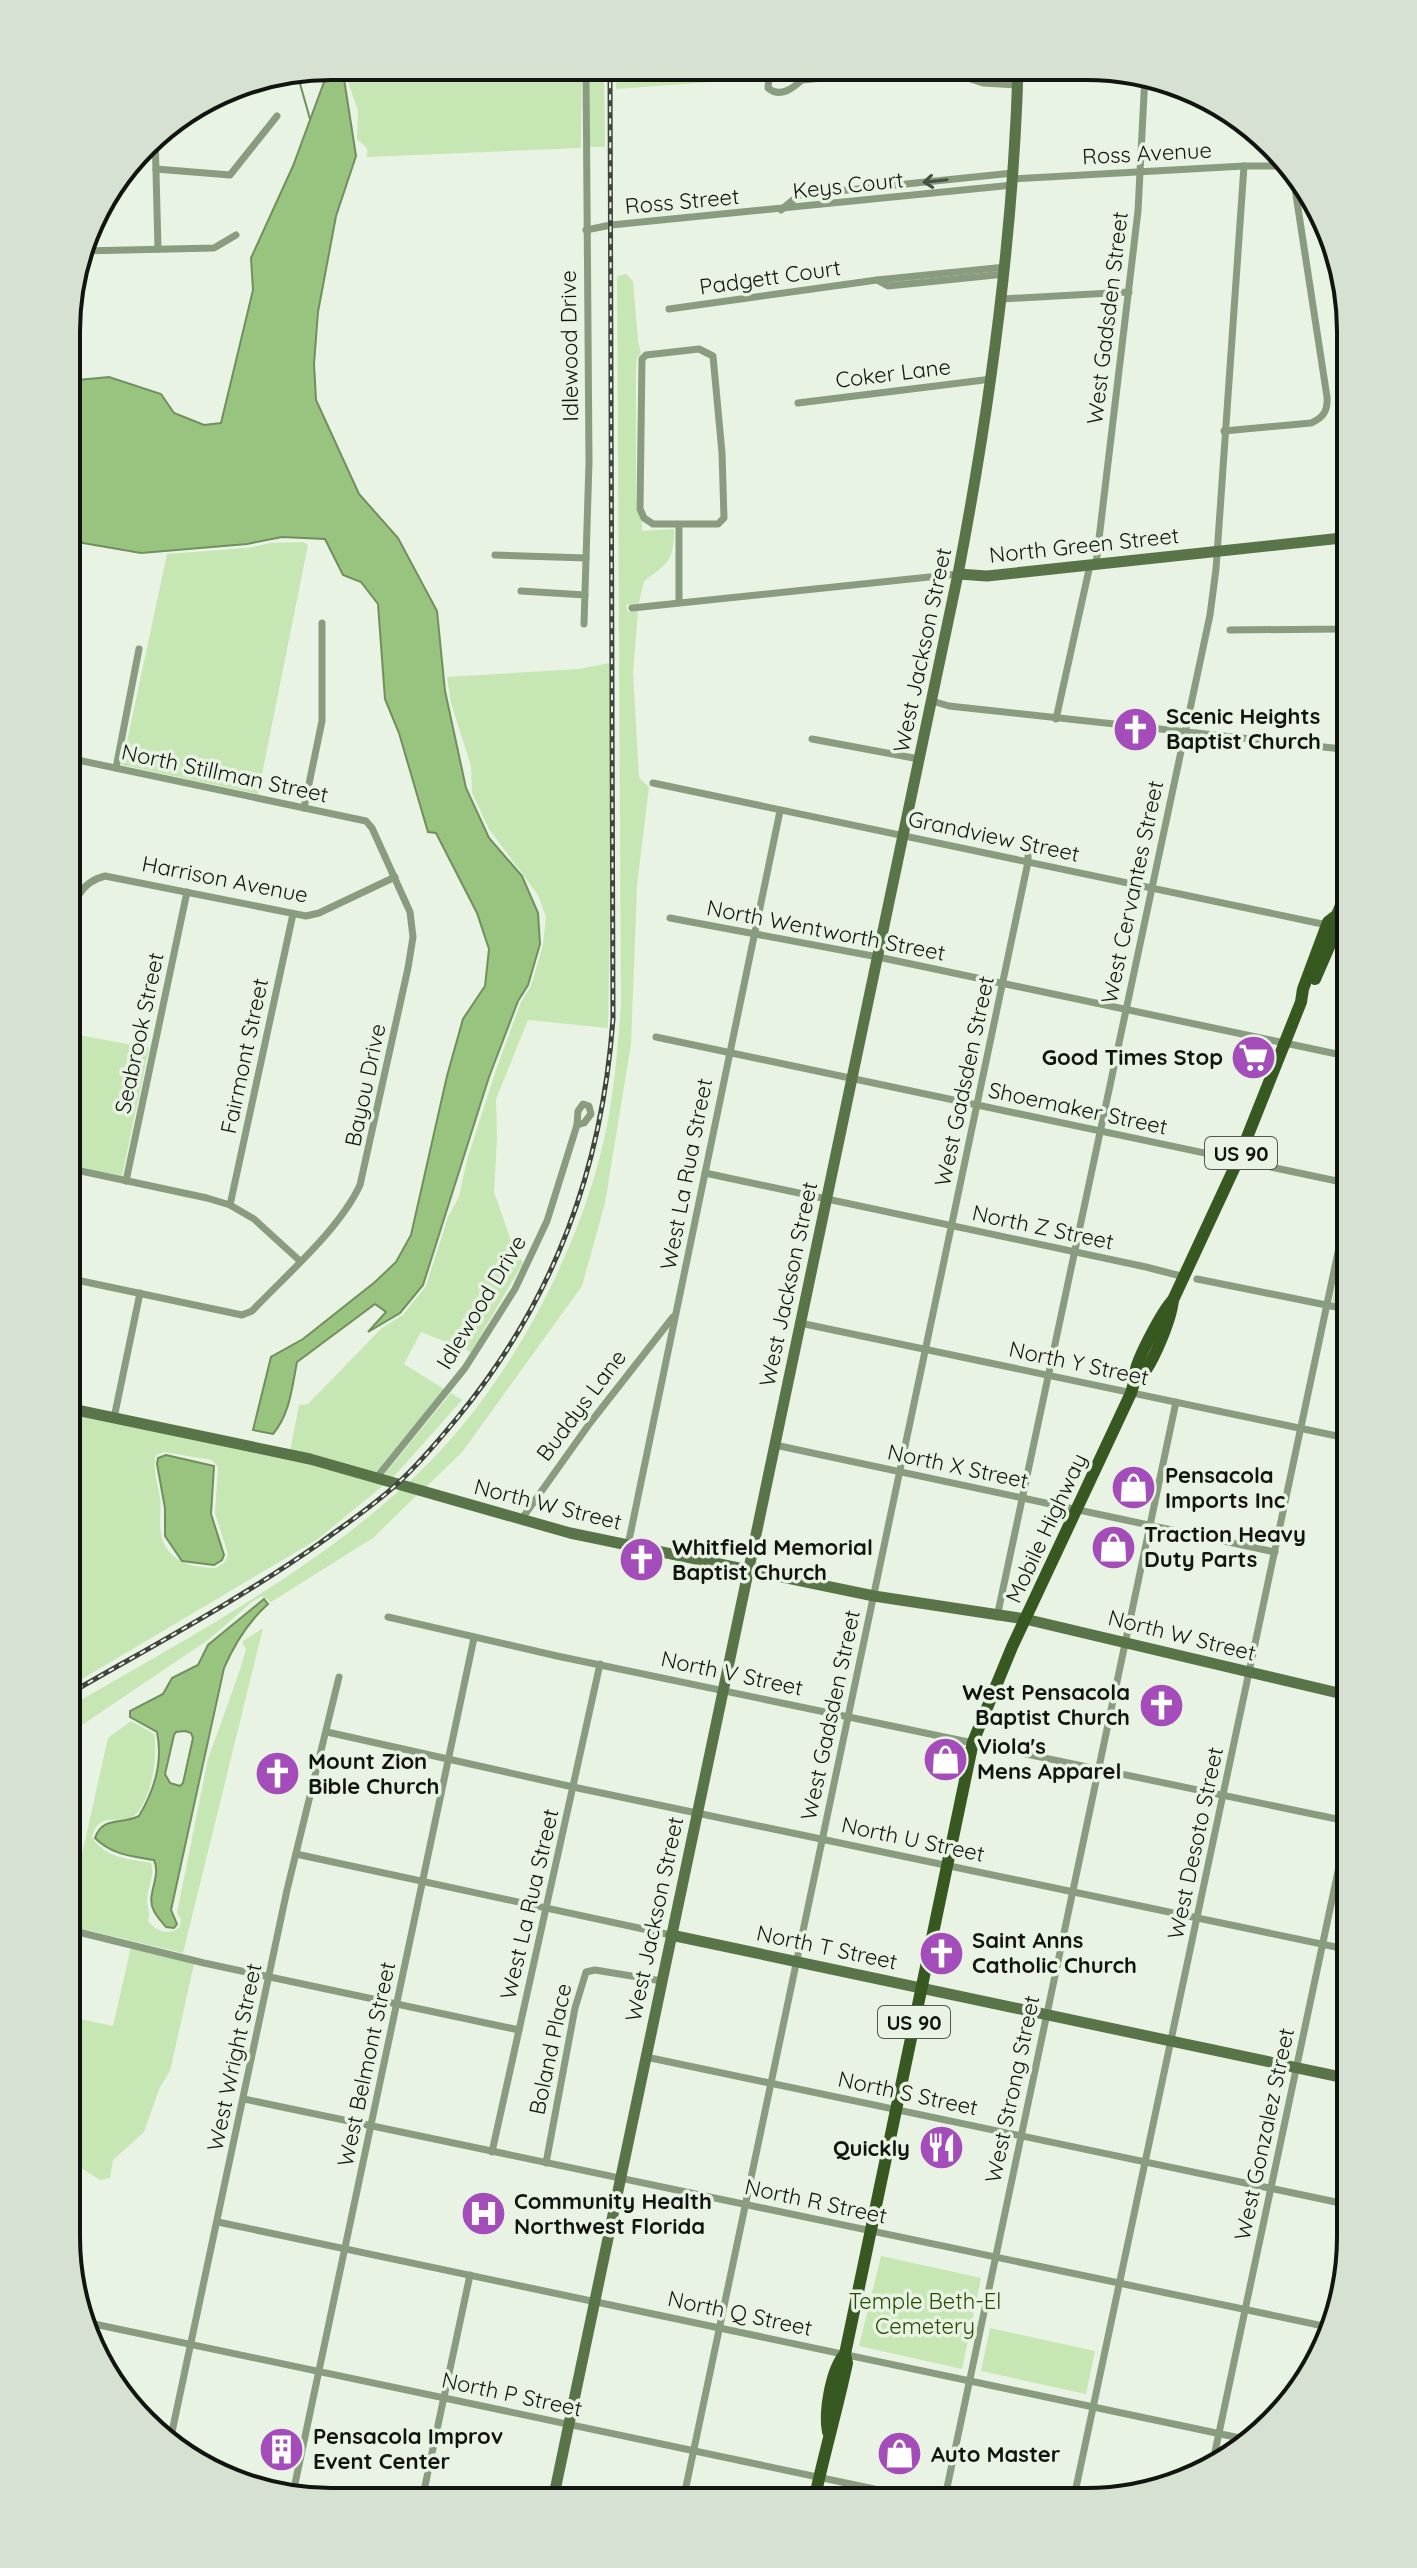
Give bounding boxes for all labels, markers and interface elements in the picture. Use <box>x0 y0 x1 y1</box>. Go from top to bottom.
street label: Ross Avenue <box>1081 136 1213 170</box>
street label: Keys Court <box>791 165 905 205</box>
one-way arrow <box>923 174 949 189</box>
street label: Ross Street <box>624 182 740 220</box>
street label: West Gadsden Street <box>1080 210 1134 426</box>
street label: Padgett Court <box>698 253 842 301</box>
street label: Idlewood Drive <box>554 270 584 422</box>
street label: Coker Lane <box>834 352 952 394</box>
street label: North Green Street <box>988 521 1180 569</box>
street label: West Jackson Street <box>887 545 957 755</box>
place label: Scenic Heights Baptist Church <box>1166 702 1321 755</box>
church icon: Scenic Heights Baptist Church <box>1111 705 1159 753</box>
street label: North Stillman Street <box>119 737 331 809</box>
street label: West Cervantes Street <box>1095 778 1169 1006</box>
street label: Grandview Street <box>906 804 1082 868</box>
street label: Harrison Avenue <box>140 849 310 909</box>
street label: North Wentworth Street <box>704 893 948 967</box>
street label: Seabrook Street <box>108 950 170 1116</box>
street label: West Gadsden Street <box>928 973 1000 1189</box>
street label: Fairmont Street <box>214 976 274 1136</box>
street label: Bayou Drive <box>338 1021 392 1149</box>
supermarket icon: Good Times Stop <box>1230 1033 1278 1081</box>
place label: Good Times Stop <box>1042 1043 1223 1071</box>
street label: Shoemaker Street <box>986 1075 1170 1141</box>
street label: West La Rua Street <box>654 1076 718 1272</box>
road number: US 90 <box>1205 1137 1277 1169</box>
street label: West Jackson Street <box>753 1179 823 1389</box>
street label: North Z Street <box>970 1198 1116 1256</box>
street label: Idlewood Drive <box>430 1230 532 1374</box>
street label: North Y Street <box>1007 1335 1151 1391</box>
street label: Buddys Lane <box>530 1344 632 1466</box>
street label: North X Street <box>885 1437 1031 1495</box>
street label: Mobile Highway <box>999 1449 1093 1607</box>
place label: Pensacola Imports Inc <box>1165 1461 1285 1514</box>
shop icon: Pensacola Imports Inc <box>1110 1464 1158 1512</box>
street label: North W Street <box>471 1472 625 1536</box>
place label: Traction Heavy Duty Parts <box>1144 1520 1306 1573</box>
shop icon: Traction Heavy Duty Parts <box>1089 1523 1137 1571</box>
place label: Whitfield Memorial Baptist Church <box>672 1533 873 1586</box>
church icon: Whitfield Memorial Baptist Church <box>617 1536 665 1584</box>
street label: North W Street <box>1105 1603 1259 1667</box>
street label: West Gadsden Street <box>794 1607 866 1823</box>
street label: North V Street <box>658 1644 806 1702</box>
place label: West Pensacola Baptist Church <box>962 1678 1130 1731</box>
church icon: West Pensacola Baptist Church <box>1137 1681 1185 1729</box>
place label: Viola's Mens Apparel <box>977 1732 1121 1785</box>
shop icon: Viola's Mens Apparel <box>922 1735 970 1783</box>
street label: West Desoto Street <box>1161 1744 1229 1942</box>
place label: Mount Zion Bible Church <box>308 1747 439 1800</box>
church icon: Mount Zion Bible Church <box>253 1750 301 1798</box>
street label: West La Rua Street <box>493 1806 565 2002</box>
street label: North U Street <box>839 1810 987 1868</box>
street label: West Jackson Street <box>619 1814 689 2024</box>
street label: North T Street <box>754 1918 900 1976</box>
place label: Saint Anns Catholic Church <box>972 1926 1137 1979</box>
church icon: Saint Anns Catholic Church <box>917 1929 965 1977</box>
street label: West Belmont Street <box>331 1959 401 2169</box>
street label: West Wright Street <box>200 1961 268 2153</box>
street label: Boland Place <box>522 1981 578 2117</box>
street label: West Strong Street <box>978 1993 1046 2185</box>
road number: US 90 <box>878 2006 950 2038</box>
street label: West Gonzalez Street <box>1228 2025 1300 2243</box>
street label: North S Street <box>836 2065 980 2121</box>
restaurant icon: Quickly <box>917 2124 965 2172</box>
place label: Quickly <box>833 2134 910 2162</box>
street label: North R Street <box>742 2172 890 2230</box>
place label: Community Health Northwest Florida <box>514 2187 712 2240</box>
hospital icon: Community Health Northwest Florida <box>459 2190 507 2238</box>
street label: North Q Street <box>665 2284 815 2342</box>
park label: Temple Beth-El Cemetery <box>849 2287 1001 2340</box>
street label: North P Street <box>439 2365 585 2423</box>
place label: Pensacola Improv Event Center <box>313 2422 503 2475</box>
building icon: Pensacola Improv Event Center <box>258 2425 306 2473</box>
shop icon: Auto Master <box>876 2430 924 2478</box>
place label: Auto Master <box>931 2440 1061 2468</box>

